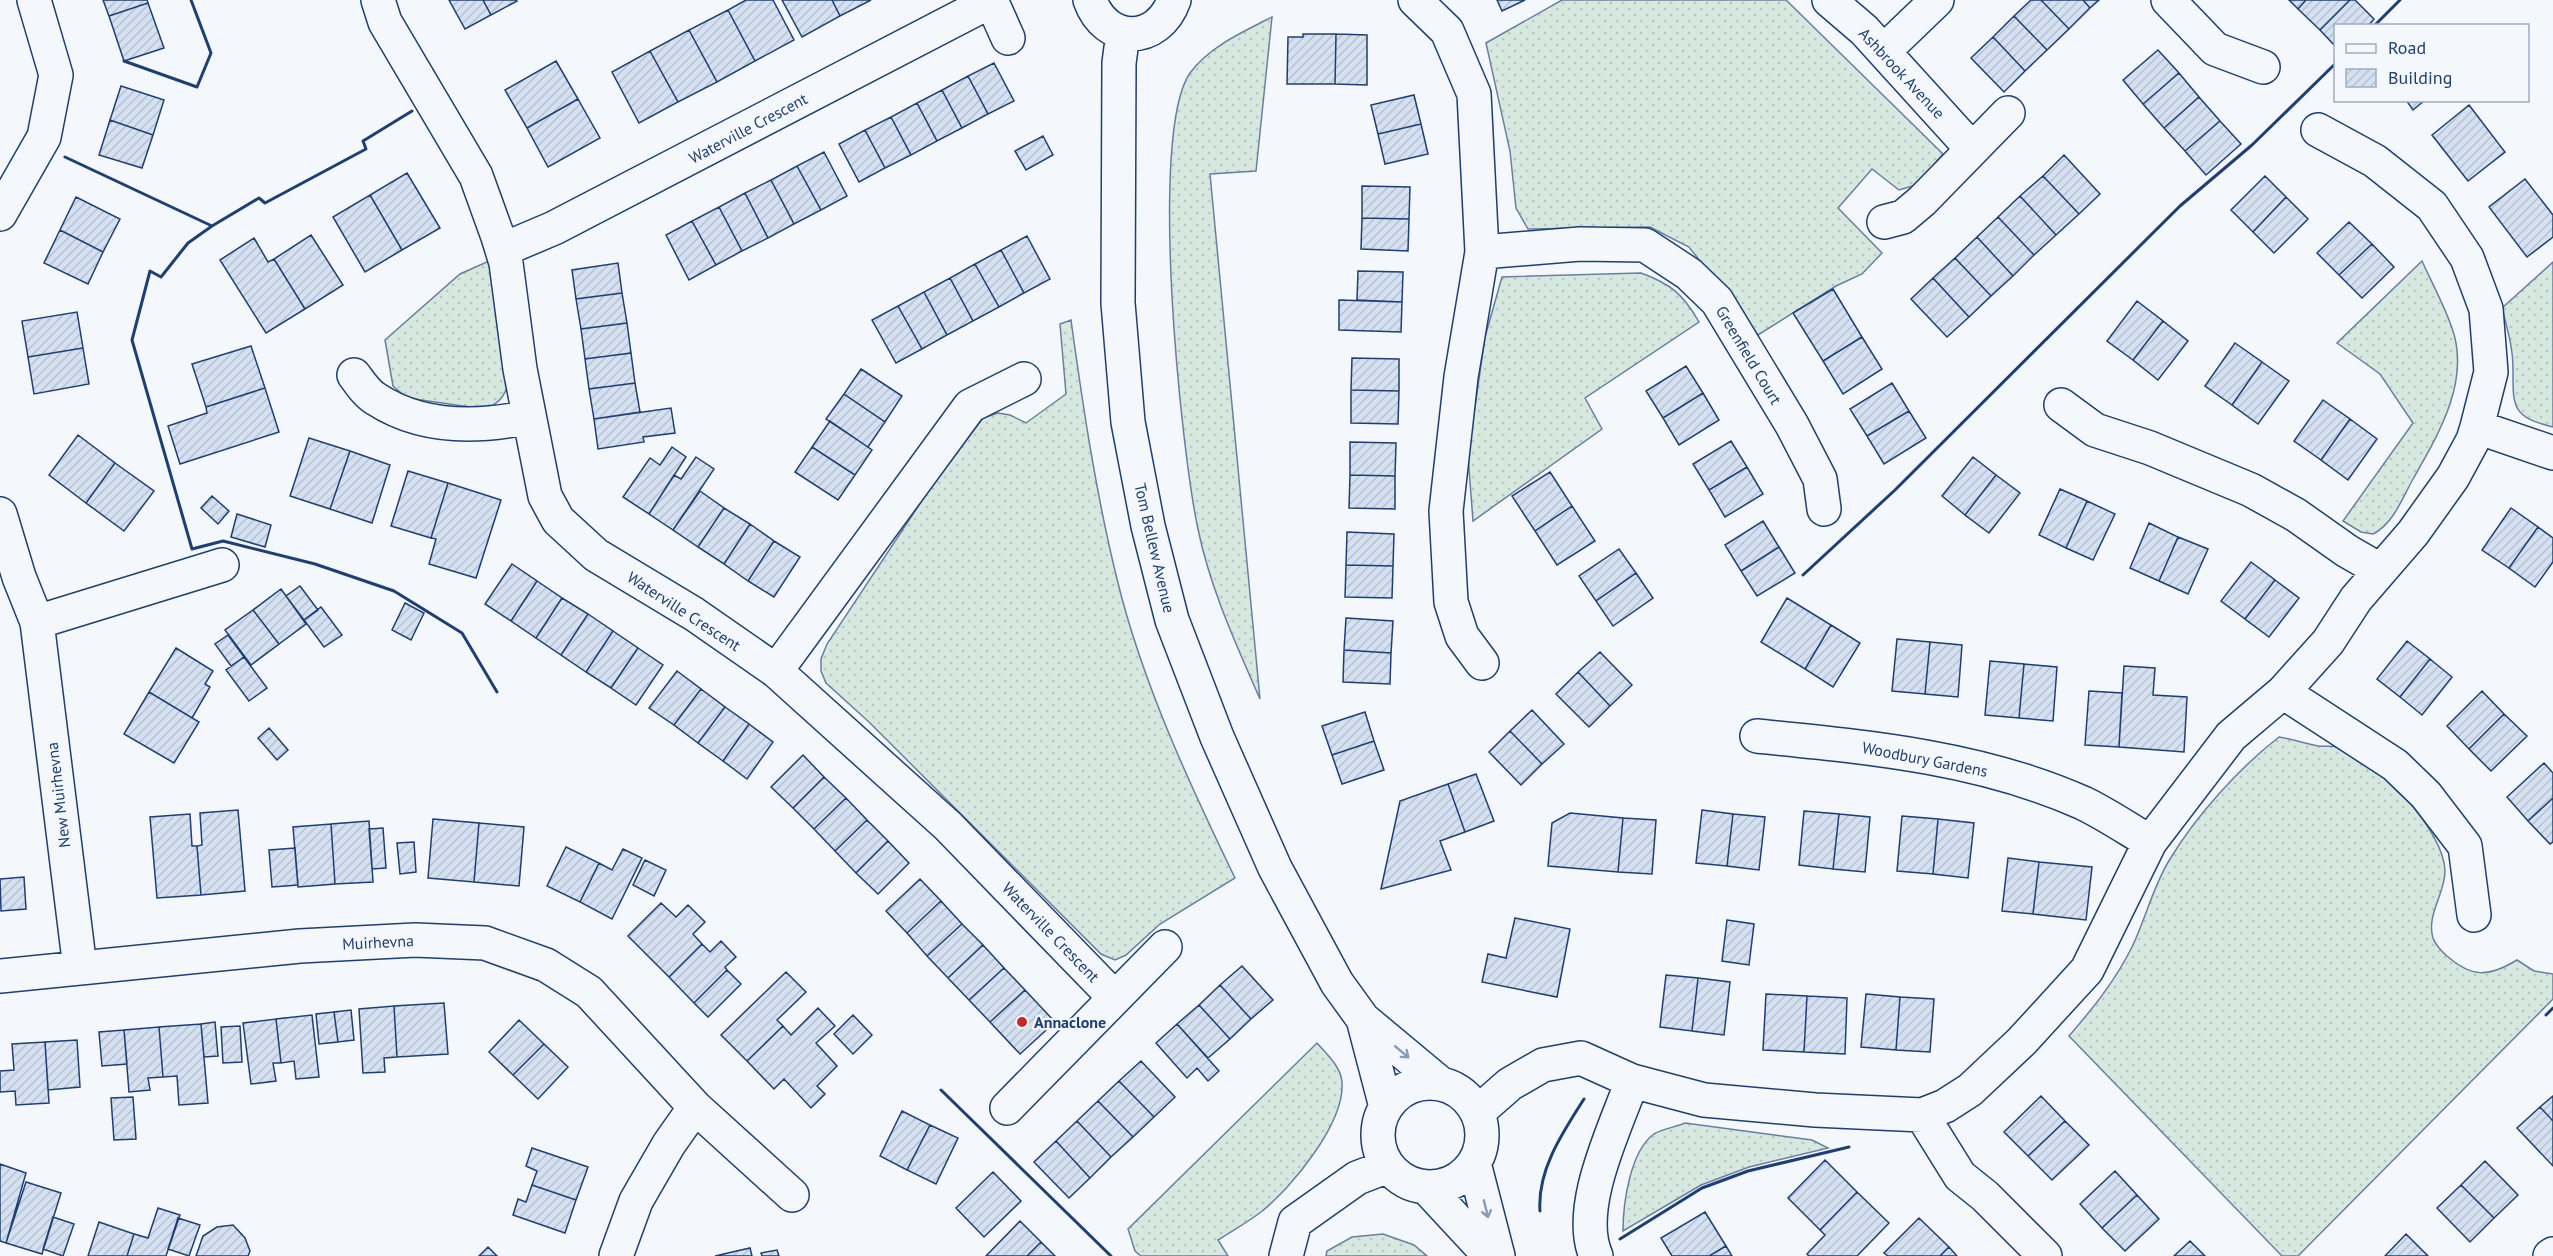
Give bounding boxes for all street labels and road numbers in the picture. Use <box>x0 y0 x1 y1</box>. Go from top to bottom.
street label: Ashbrook Avenue <box>1855 23 1949 123</box>
street label: Waterville Crescent <box>685 88 811 168</box>
street label: Greenfield Court <box>1712 302 1787 408</box>
street label: Tom Bellew Avenue <box>1130 481 1180 615</box>
street label: Waterville Crescent <box>623 567 745 655</box>
street label: Woodbury Gardens <box>1860 737 1990 781</box>
street label: New Muirhevna <box>42 741 74 849</box>
street label: Waterville Crescent <box>998 878 1104 987</box>
street label: Muirhevna <box>342 930 414 954</box>

